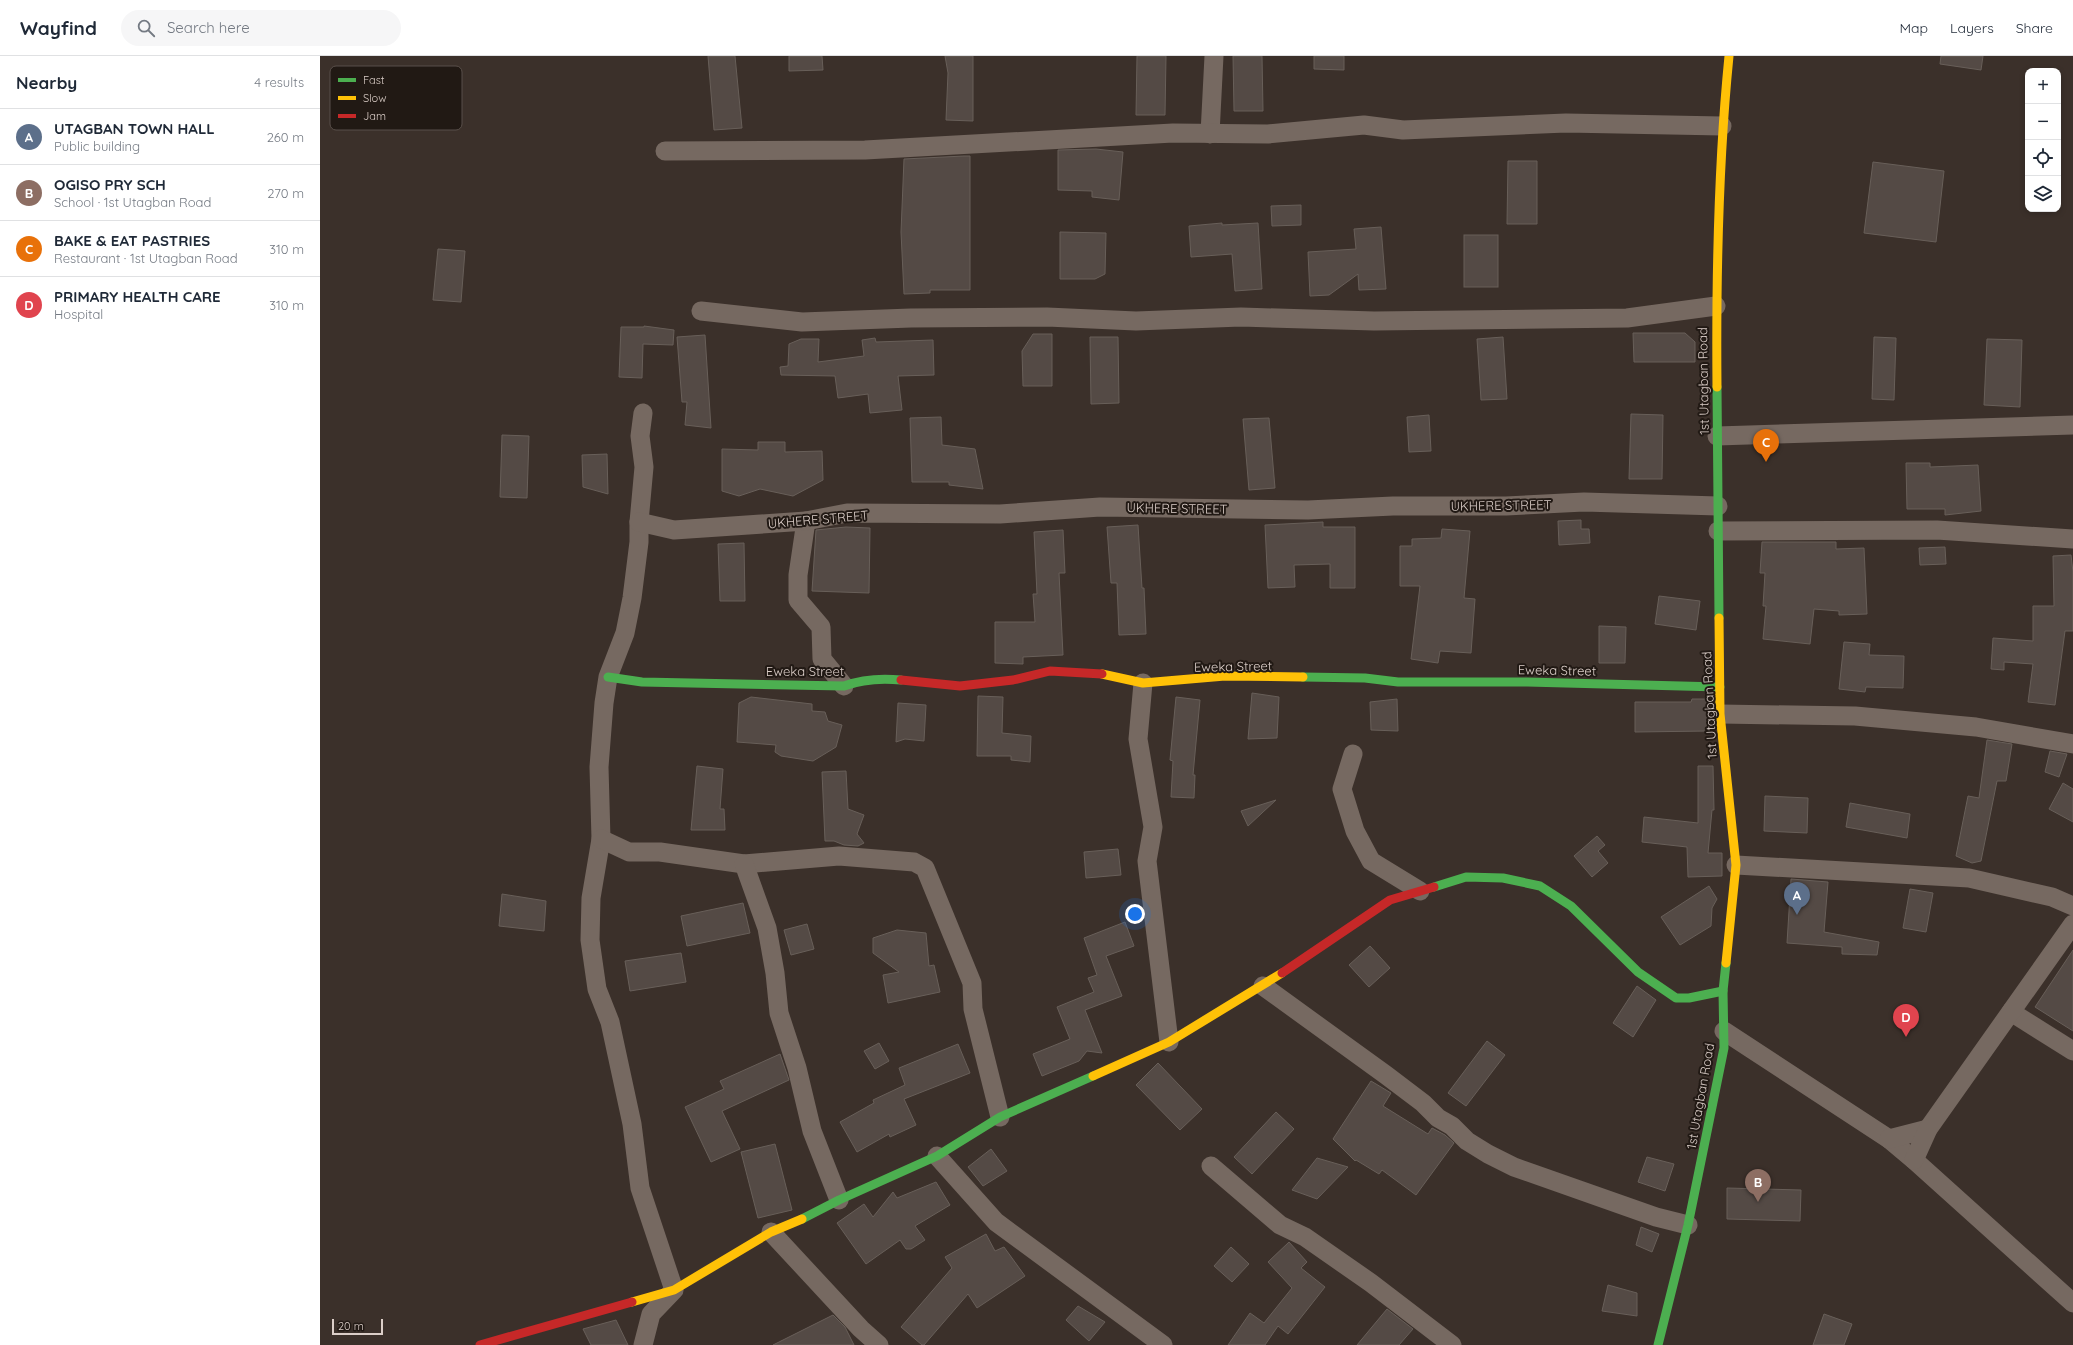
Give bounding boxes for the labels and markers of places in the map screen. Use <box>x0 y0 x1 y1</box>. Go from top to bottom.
pin: C <box>1753 429 1779 462</box>
pin: A <box>1784 882 1810 915</box>
pin: D <box>1893 1004 1919 1037</box>
pin: B <box>1745 1169 1771 1202</box>

